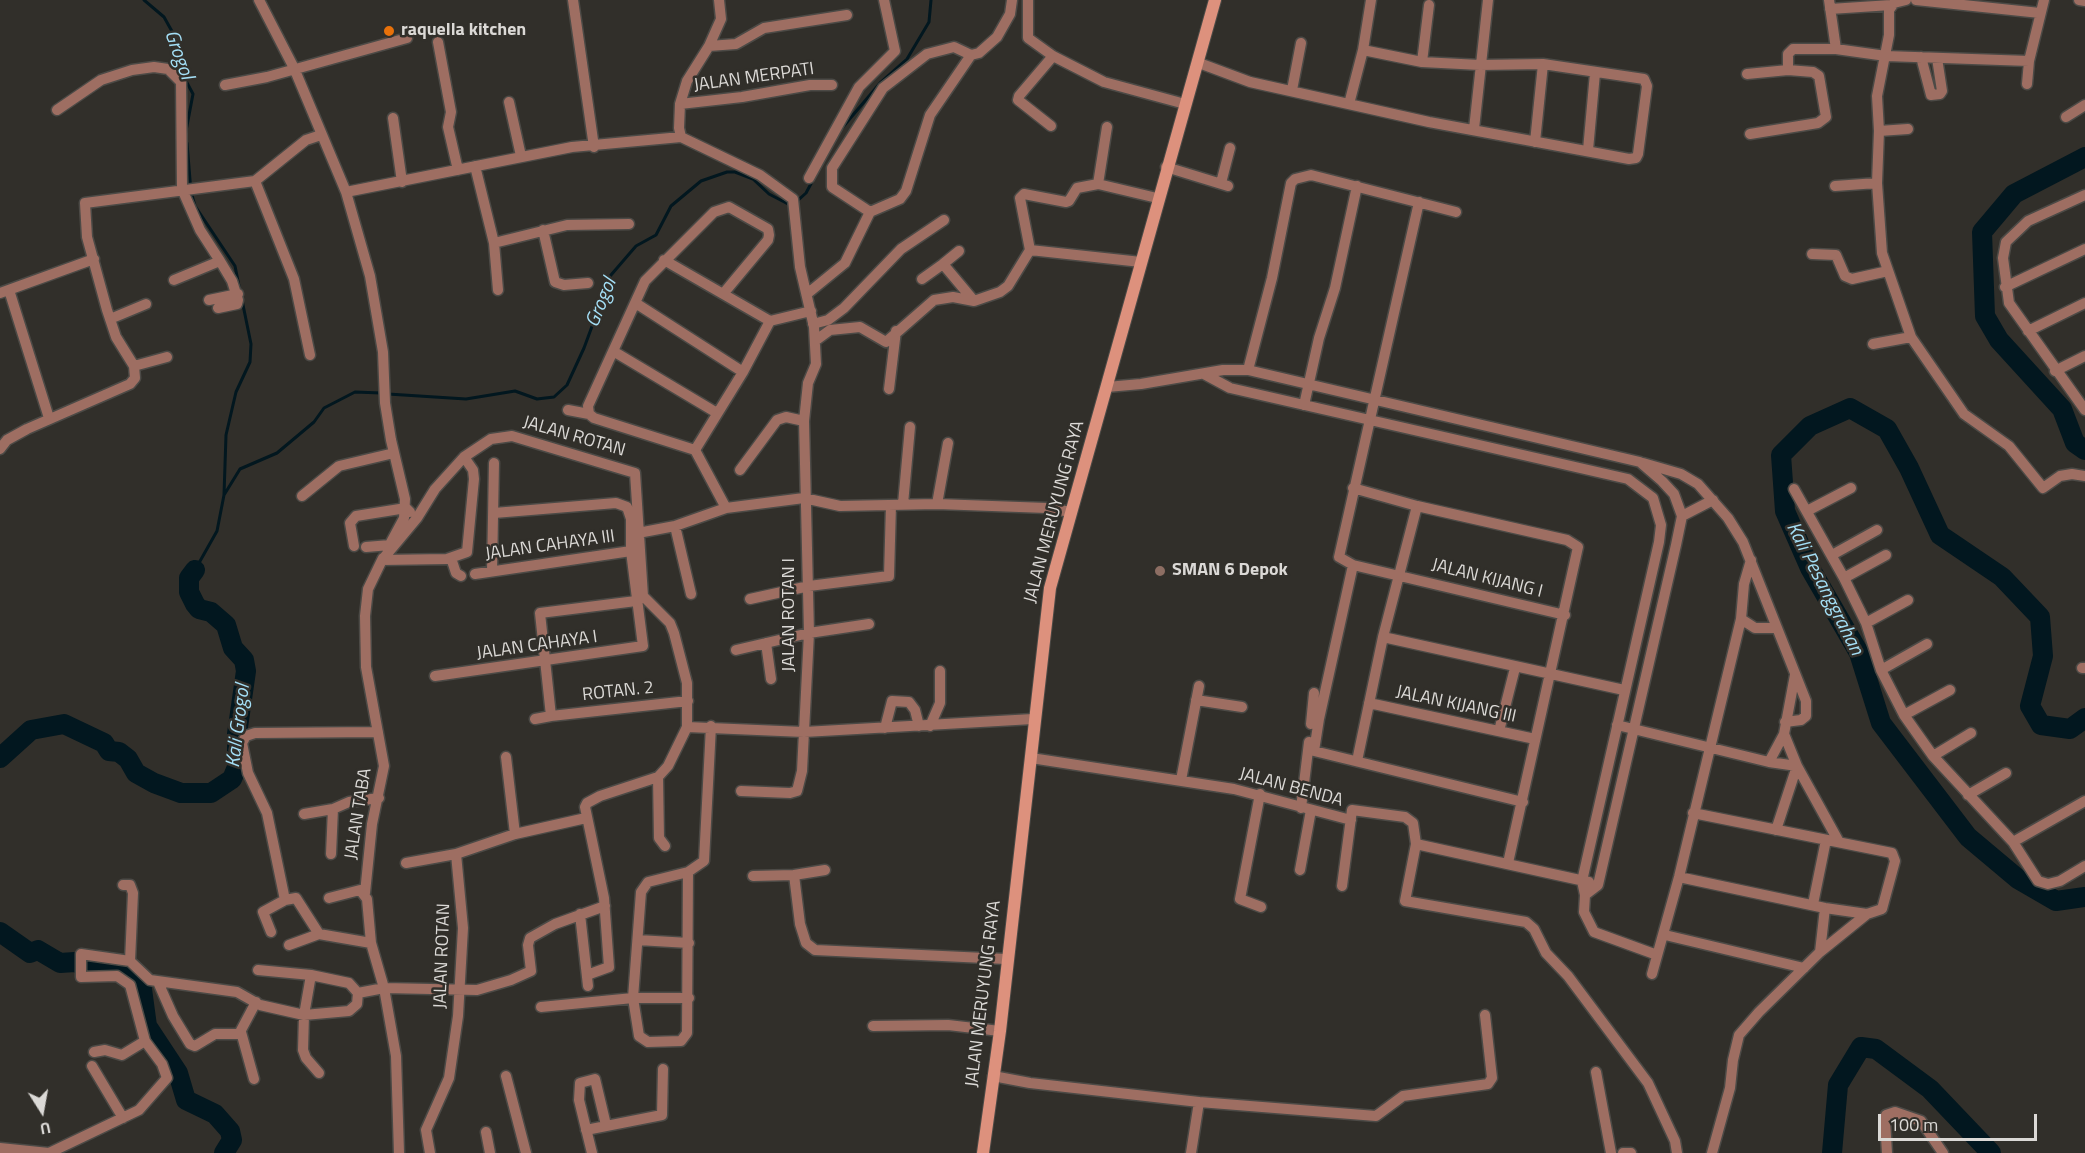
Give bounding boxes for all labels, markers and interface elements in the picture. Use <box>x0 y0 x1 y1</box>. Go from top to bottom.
place label: raquella kitchen <box>401 20 526 42</box>
marker: raquella kitchen <box>382 24 396 38</box>
water label: Grogol <box>158 27 198 83</box>
street label: JALAN MERPATI <box>692 59 816 97</box>
water label: Grogol <box>581 275 623 331</box>
street label: JALAN ROTAN <box>520 412 628 462</box>
street label: JALAN MERUYUNG RAYA <box>1020 418 1090 606</box>
water label: Kali Pesanggrahan <box>1780 518 1868 660</box>
street label: JALAN CAHAYA III <box>484 526 616 566</box>
street label: JALAN KIJANG I <box>1429 555 1545 603</box>
street label: JALAN ROTAN I <box>779 558 801 672</box>
place label: SMAN 6 Depok <box>1172 560 1288 582</box>
marker: SMAN 6 Depok <box>1153 564 1167 578</box>
street label: JALAN CAHAYA I <box>475 627 599 665</box>
street label: ROTAN. 2 <box>581 677 655 707</box>
street label: JALAN KIJANG III <box>1394 682 1518 728</box>
water label: Kali Grogol <box>222 683 256 769</box>
street label: JALAN BENDA <box>1237 764 1345 812</box>
street label: JALAN TABA <box>341 767 377 861</box>
street label: JALAN MERUYUNG RAYA <box>962 899 1006 1089</box>
street label: JALAN ROTAN <box>430 903 456 1009</box>
north arrow <box>12 1081 72 1141</box>
scale bar <box>1881 1102 2040 1140</box>
text: 100 m <box>1889 1111 1938 1138</box>
text: U <box>38 1116 53 1141</box>

